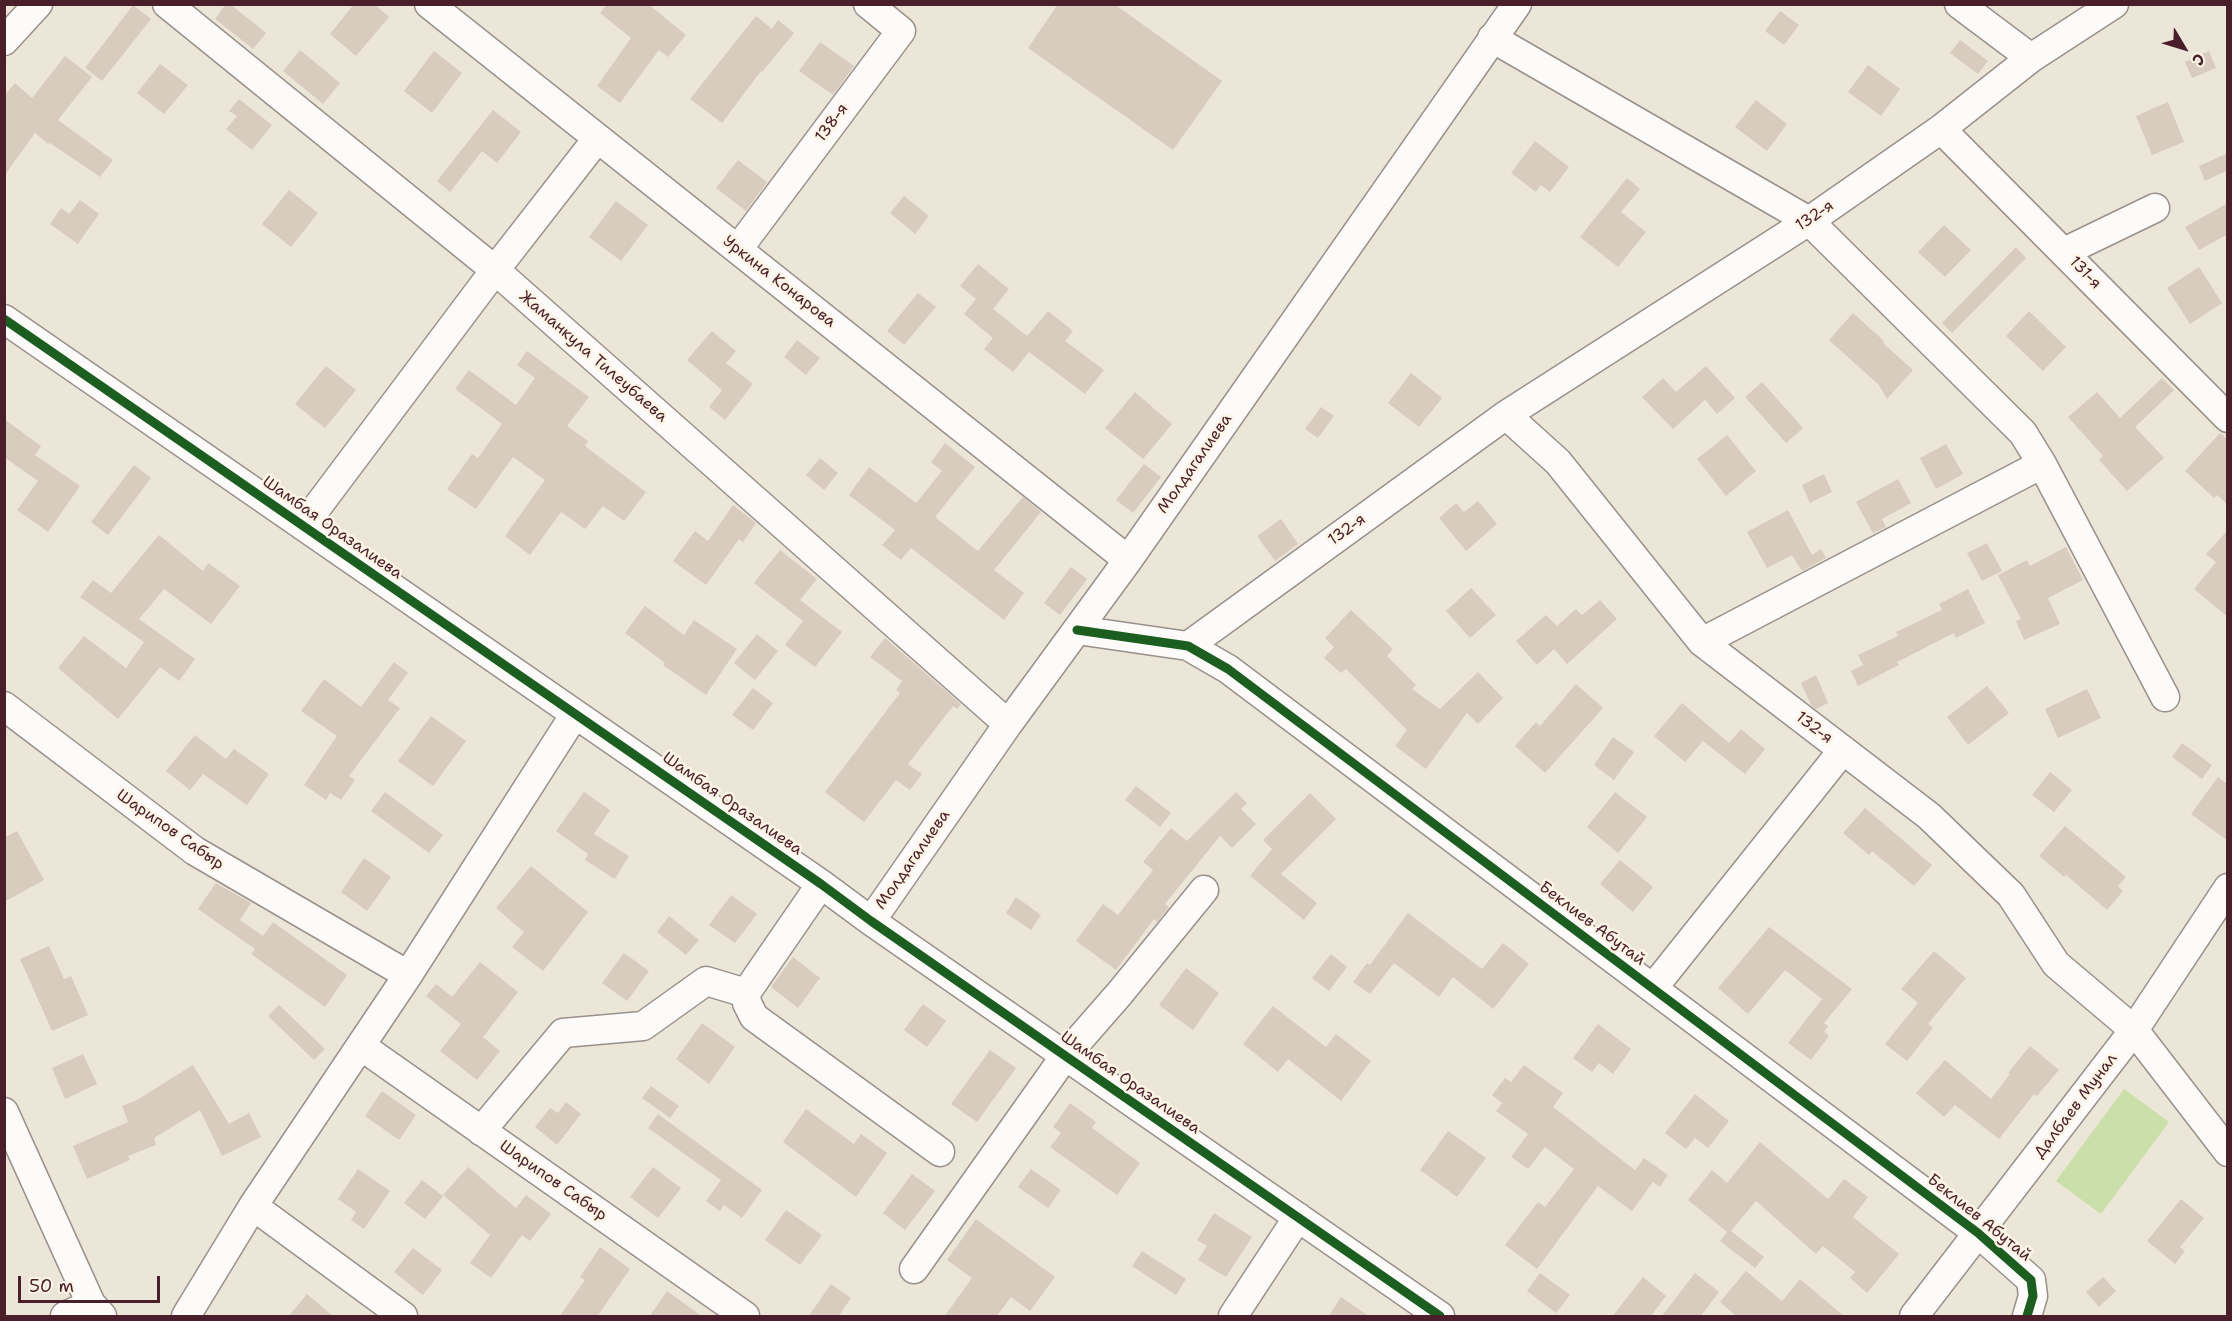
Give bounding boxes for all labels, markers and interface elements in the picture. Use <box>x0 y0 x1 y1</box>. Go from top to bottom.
north arrow <box>2154 18 2214 78</box>
text: С <box>2187 49 2210 70</box>
street label: 138-я <box>811 100 853 146</box>
street label: 132-я <box>1792 196 1838 236</box>
street label: Уркина Конарова <box>719 232 839 332</box>
street label: 131-я <box>2065 253 2105 293</box>
street label: Жаманкула Тилеубаева <box>515 287 671 427</box>
street label: Молдагалиева <box>1154 411 1236 517</box>
street label: Шамбая Оразалиева <box>258 472 406 584</box>
street label: 132-я <box>1325 510 1369 550</box>
street label: 132-я <box>1792 708 1836 748</box>
street label: Шамбая Оразалиева <box>658 748 806 860</box>
street label: Шарипов Сабыр <box>112 786 228 874</box>
street label: Молдагалиева <box>872 807 954 913</box>
street label: Беклиев Абутай <box>1535 878 1649 970</box>
street label: Шамбая Оразалиева <box>1056 1027 1204 1139</box>
street label: Далбаев Мунал <box>2030 1050 2122 1162</box>
street label: Шарипов Сабыр <box>495 1137 611 1225</box>
street label: Беклиев Абутай <box>1923 1170 2035 1266</box>
scale bar <box>21 1264 164 1302</box>
text: 50 m <box>29 1274 74 1298</box>

